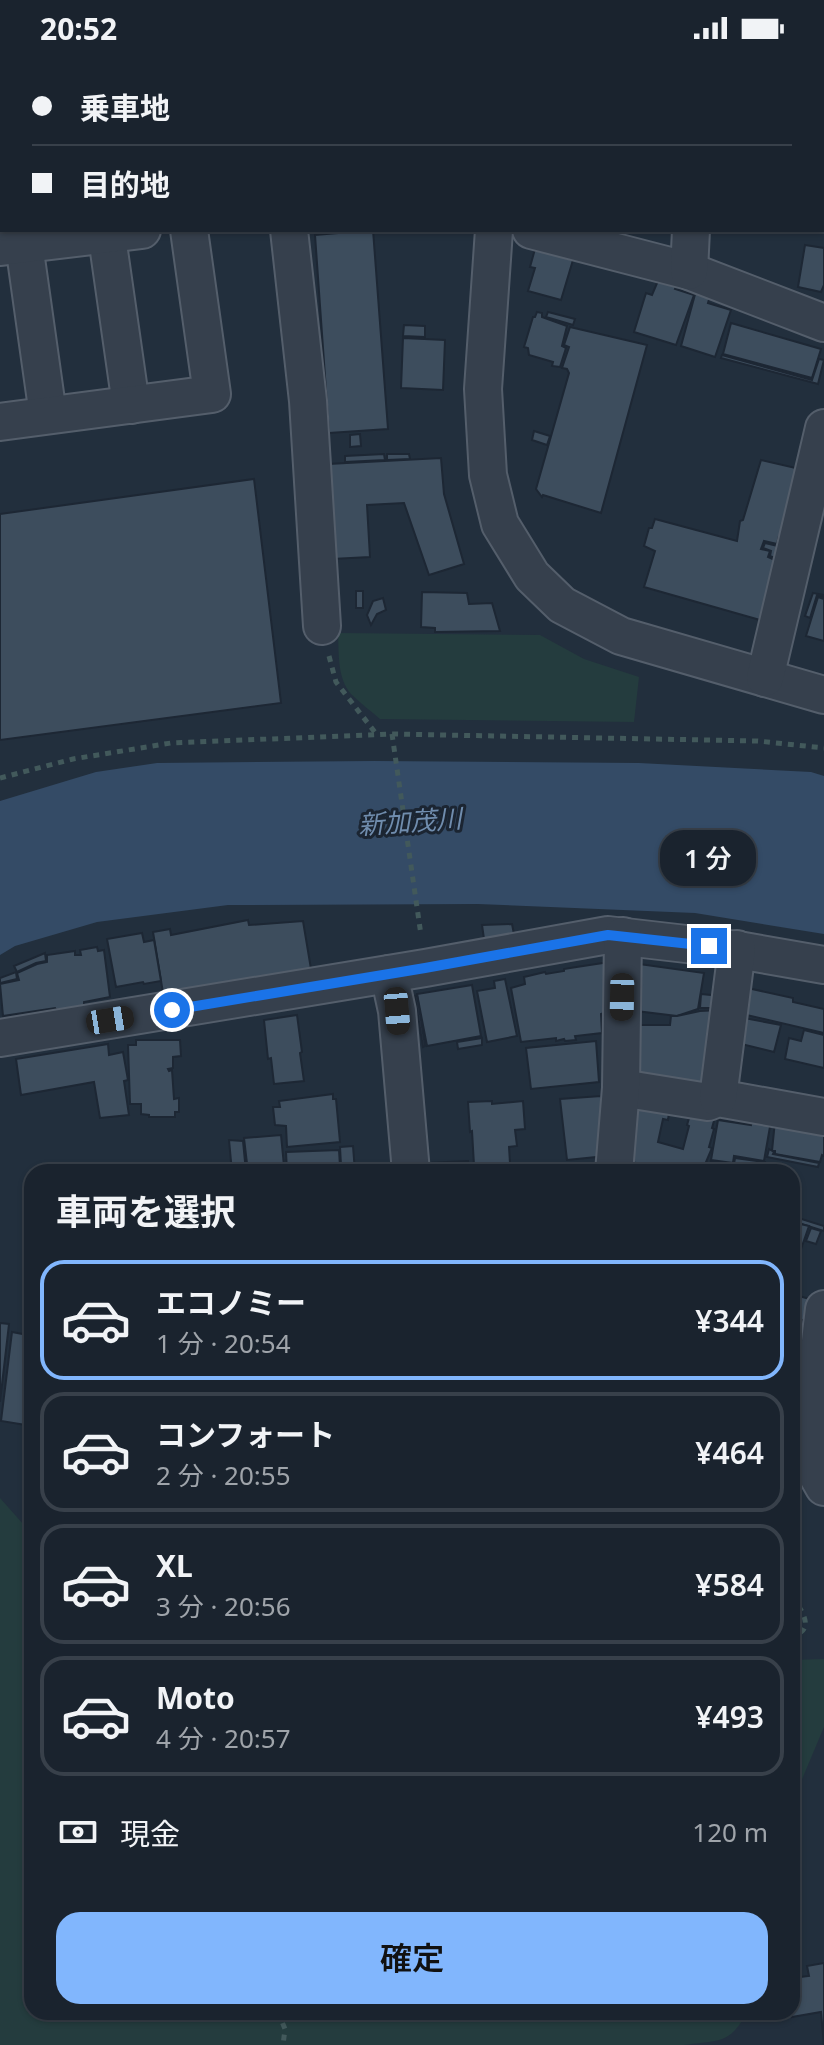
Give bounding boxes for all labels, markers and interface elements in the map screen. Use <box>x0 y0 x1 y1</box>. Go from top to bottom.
text: 20:52 <box>40 8 117 49</box>
text: 乗車地 <box>80 87 170 128</box>
text: 目的地 <box>80 164 170 205</box>
water label: 新加茂川 <box>357 799 466 843</box>
callout: 1 分 <box>661 830 757 886</box>
text: 1 分 <box>684 840 732 876</box>
route end <box>691 928 727 964</box>
car <box>610 973 634 1021</box>
car <box>383 986 411 1036</box>
route start <box>154 992 190 1028</box>
car <box>84 1004 136 1036</box>
text: 車両を選択 <box>56 1187 236 1236</box>
text: エコノミー <box>156 1282 306 1323</box>
icon: car <box>60 1284 132 1356</box>
text: ¥344 <box>695 1300 764 1341</box>
text: 1 分 · 20:54 <box>156 1325 291 1361</box>
text: コンフォート <box>156 1414 335 1455</box>
icon: car <box>60 1416 132 1488</box>
text: ¥464 <box>695 1432 764 1473</box>
text: 2 分 · 20:55 <box>156 1457 291 1493</box>
text: XL <box>156 1545 193 1586</box>
icon: car <box>60 1548 132 1620</box>
text: ¥584 <box>695 1564 764 1605</box>
text: 3 分 · 20:56 <box>156 1588 291 1624</box>
text: Moto <box>156 1677 235 1718</box>
icon: car <box>60 1680 132 1752</box>
text: ¥493 <box>695 1696 764 1737</box>
text: 4 分 · 20:57 <box>156 1720 291 1756</box>
icon: cash <box>56 1810 100 1854</box>
text: 現金 <box>120 1813 180 1854</box>
text: 120 m <box>692 1814 768 1850</box>
button: 確定 <box>56 1912 768 2004</box>

